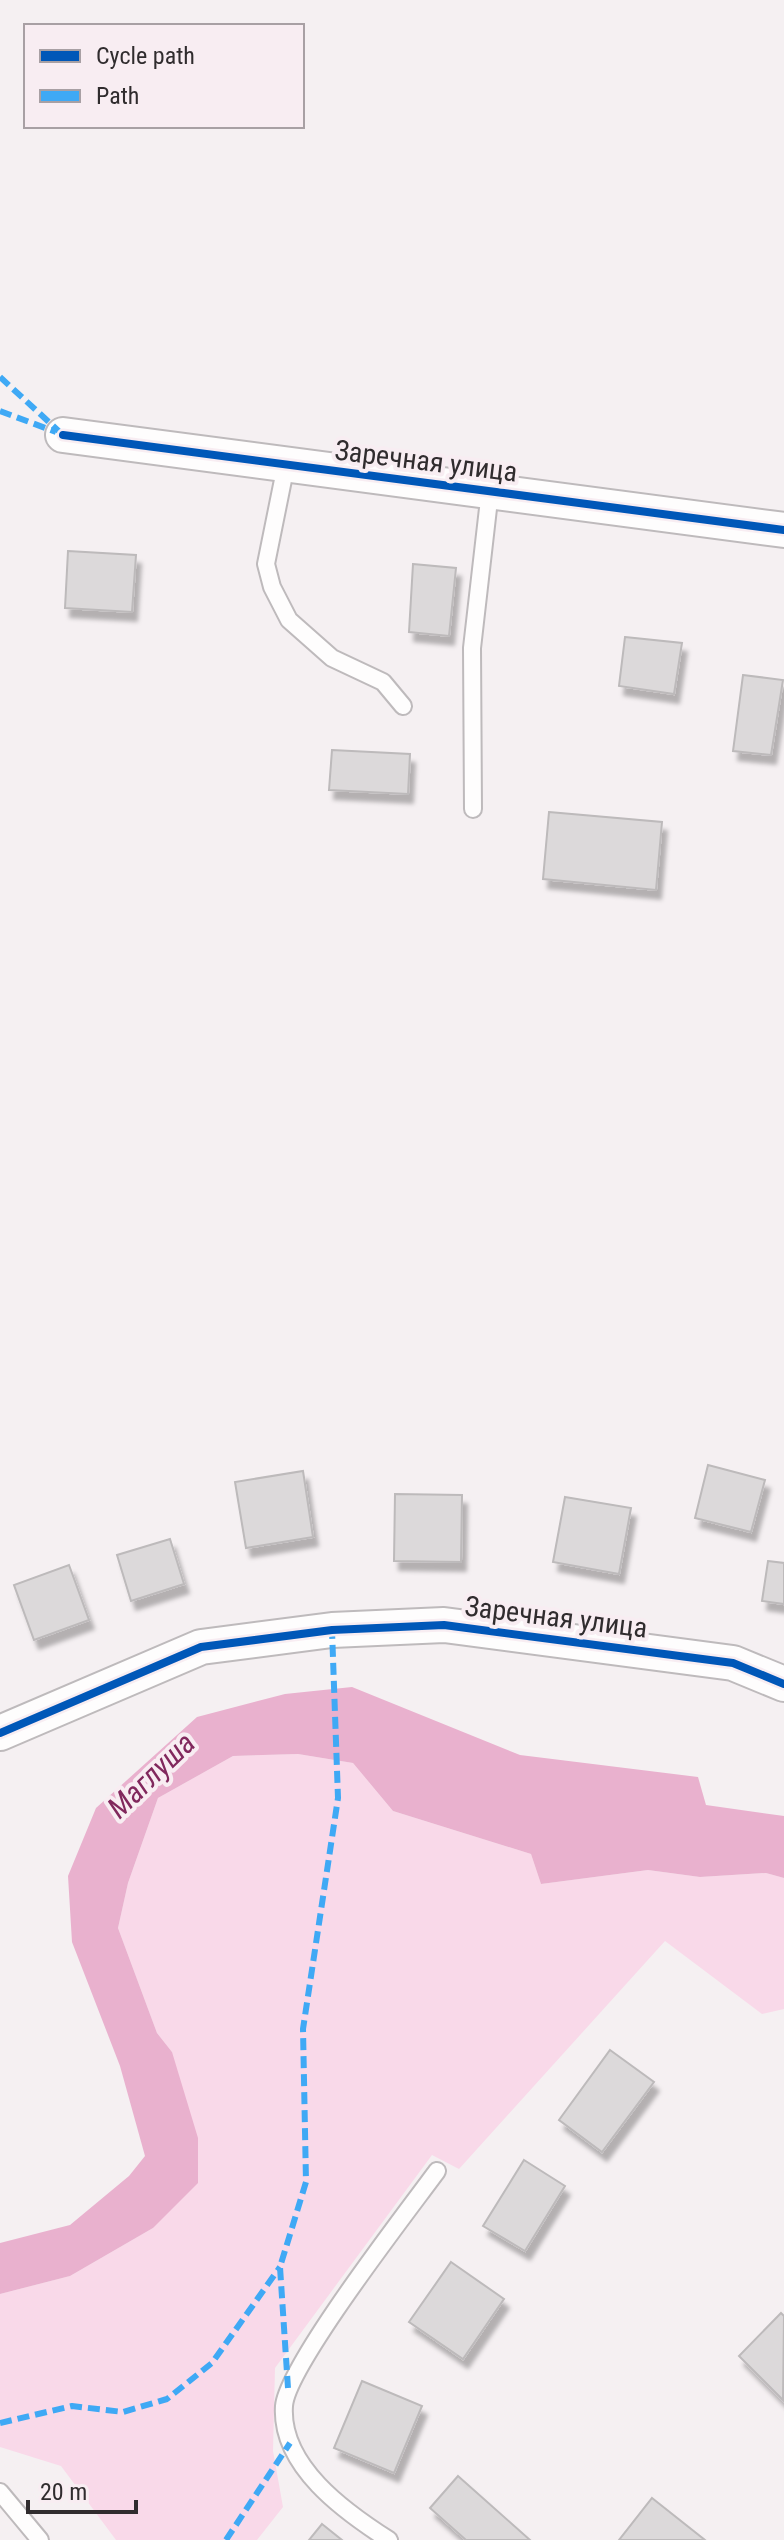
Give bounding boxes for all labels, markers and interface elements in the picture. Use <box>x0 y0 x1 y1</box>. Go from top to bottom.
legend <box>24 24 304 128</box>
text: Cycle path <box>96 42 195 70</box>
text: Path <box>96 82 139 110</box>
street label: Заречная улица <box>333 433 519 489</box>
street label: Заречная улица <box>463 1589 649 1645</box>
water label: Маглуша <box>100 1725 202 1825</box>
scale bar <box>28 2464 136 2514</box>
text: 20 m <box>40 2478 87 2506</box>

